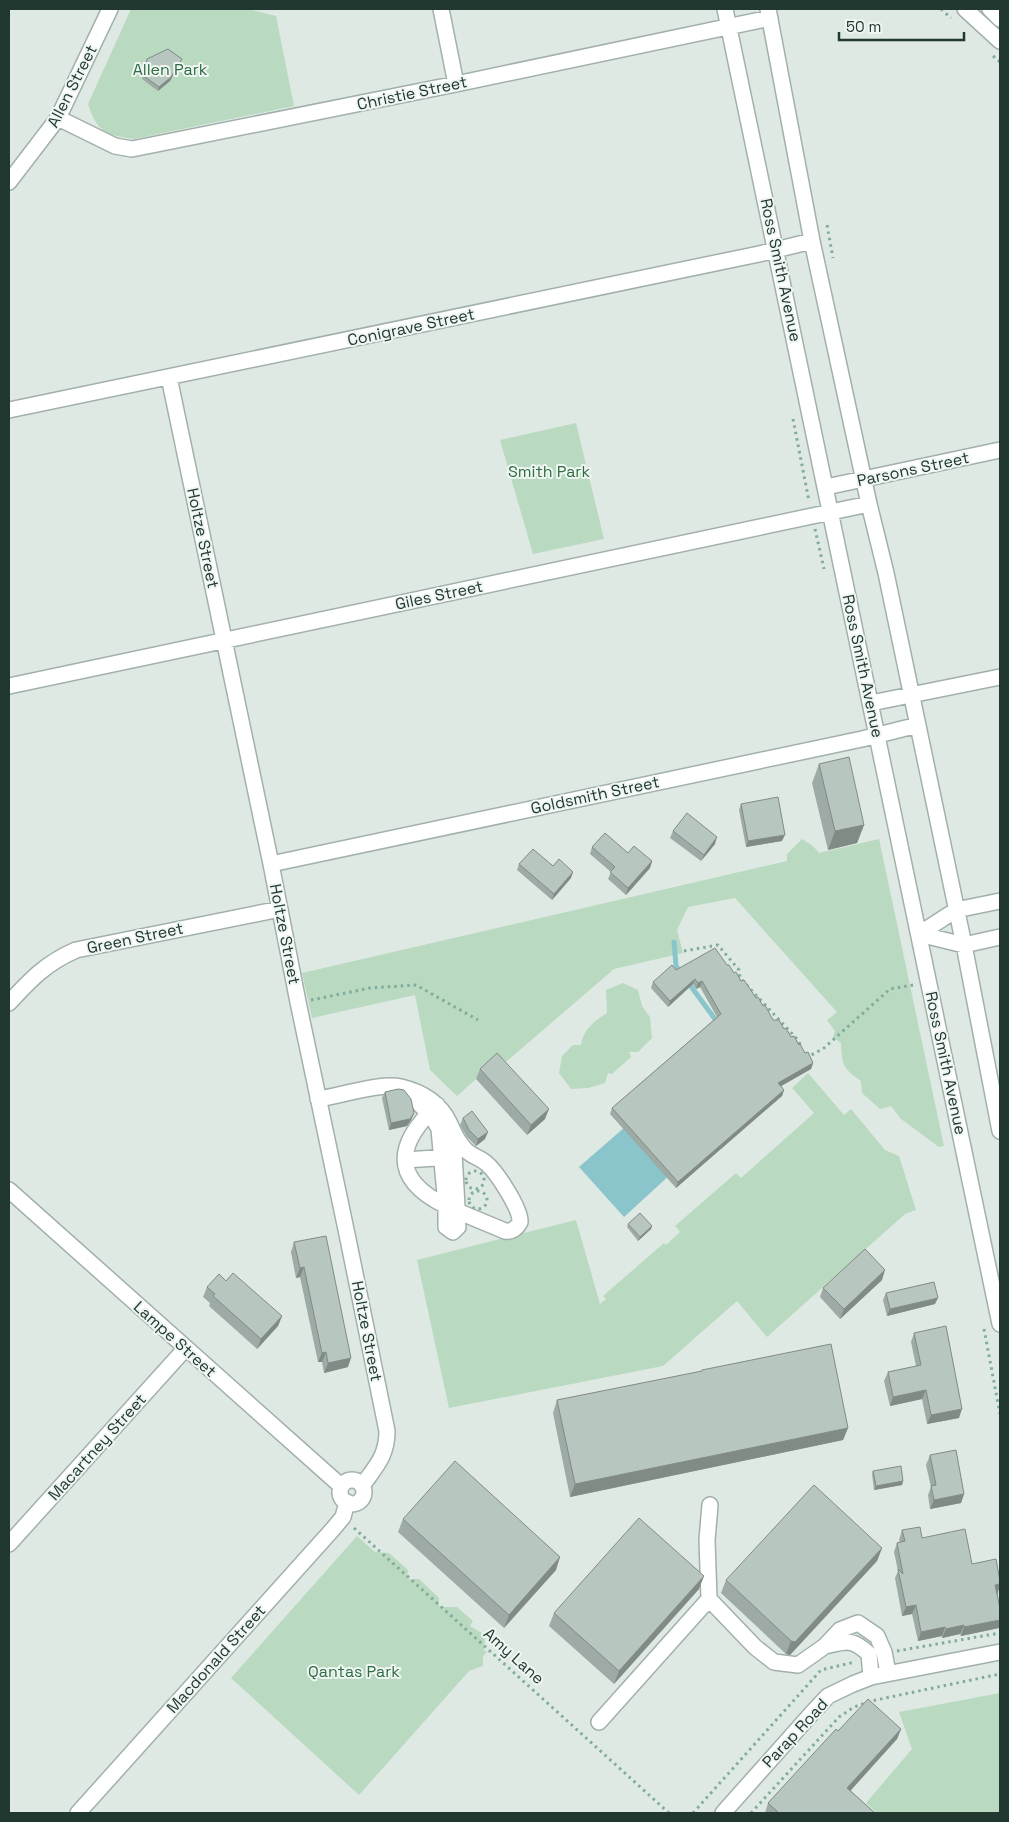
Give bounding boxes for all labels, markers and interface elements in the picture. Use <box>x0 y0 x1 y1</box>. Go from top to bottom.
scale bar <box>839 10 964 42</box>
text: 50 m <box>846 17 881 36</box>
street label: Allen Street <box>42 41 102 131</box>
park label: Allen Park <box>133 59 208 80</box>
street label: Christie Street <box>355 71 469 115</box>
street label: Ross Smith Avenue <box>756 196 806 344</box>
street label: Conigrave Street <box>345 303 477 351</box>
street label: Parsons Street <box>855 447 971 491</box>
park label: Smith Park <box>508 461 590 482</box>
street label: Holtze Street <box>182 486 224 590</box>
street label: Giles Street <box>393 575 485 615</box>
street label: Ross Smith Avenue <box>838 592 888 740</box>
street label: Goldsmith Street <box>529 771 661 819</box>
street label: Holtze Street <box>265 882 305 986</box>
street label: Green Street <box>85 918 185 958</box>
street label: Ross Smith Avenue <box>921 989 971 1137</box>
street label: Holtze Street <box>347 1279 387 1383</box>
street label: Lampe Street <box>129 1296 221 1382</box>
street label: Macartney Street <box>43 1389 151 1505</box>
street label: Macdonald Street <box>162 1600 270 1718</box>
street label: Amy Lane <box>479 1623 549 1689</box>
park label: Qantas Park <box>308 1661 400 1682</box>
street label: Parap Road <box>758 1694 832 1772</box>

